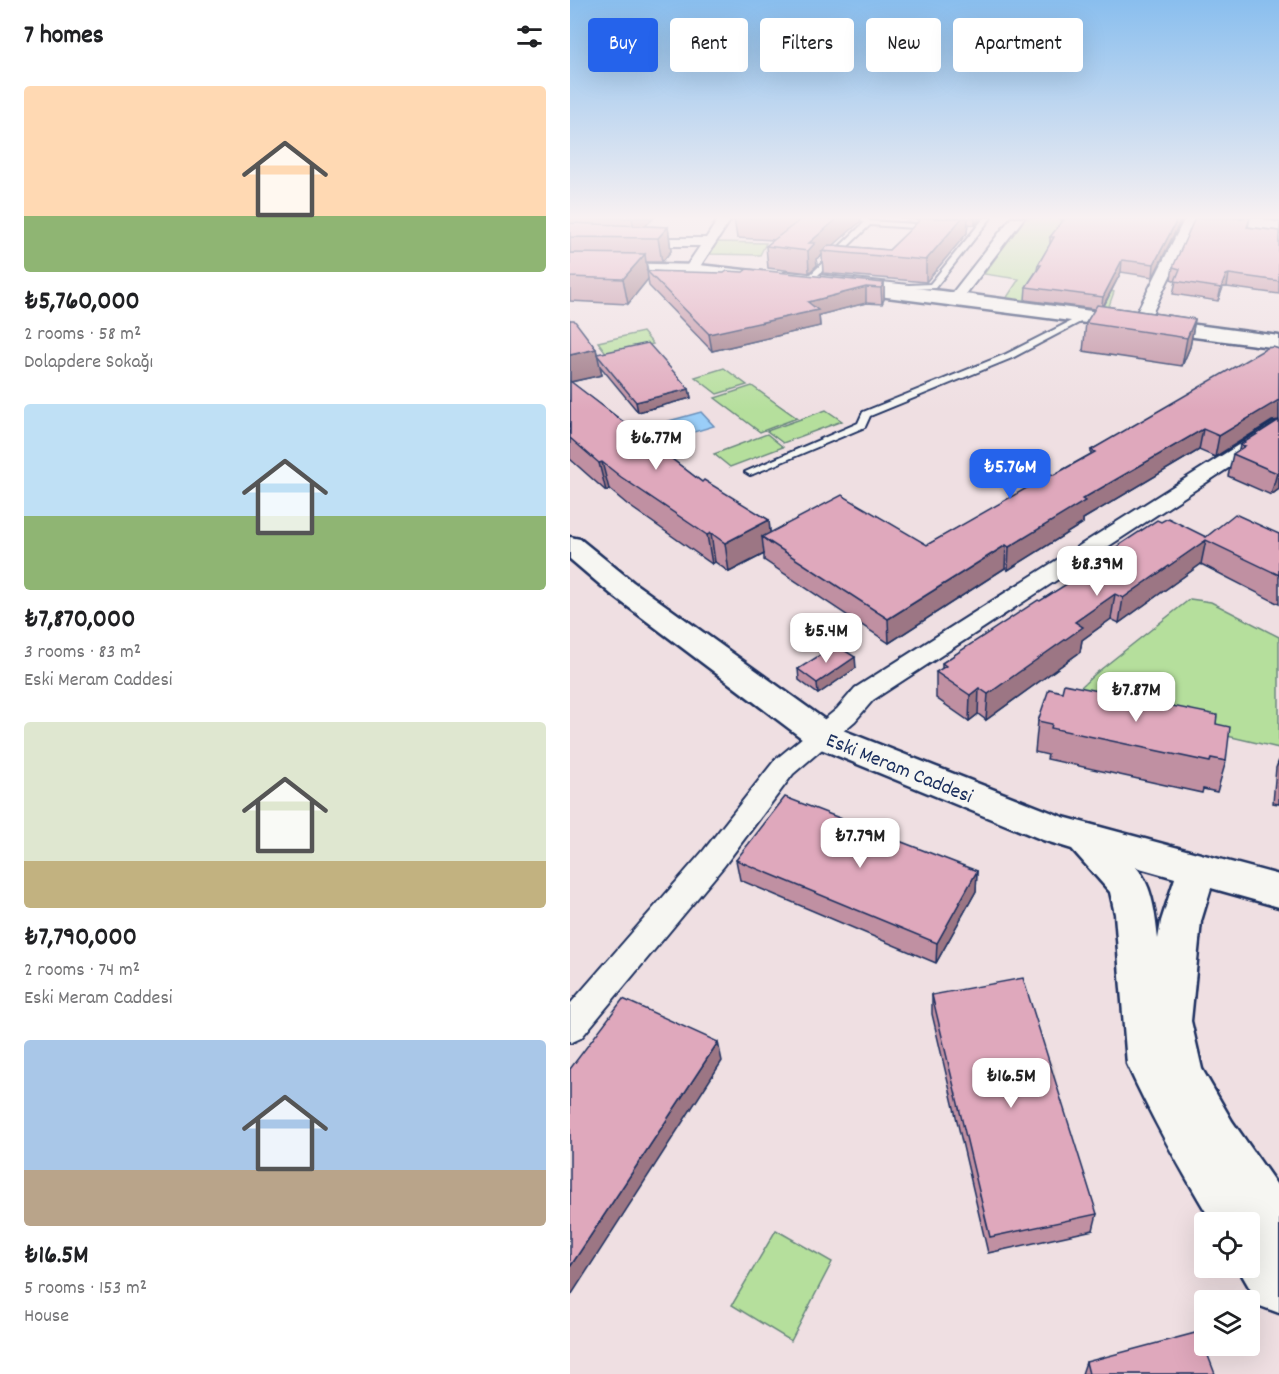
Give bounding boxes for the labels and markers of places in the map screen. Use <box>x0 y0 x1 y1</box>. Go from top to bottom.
pin: ₺6.77M <box>607 420 705 471</box>
pin: ₺5.76M <box>961 449 1059 500</box>
pin: ₺8.39M <box>1048 546 1146 597</box>
pin: ₺5.4M <box>784 613 868 664</box>
pin: ₺7.87M <box>1087 672 1185 723</box>
pin: ₺7.79M <box>811 818 909 869</box>
pin: ₺16.5M <box>962 1058 1060 1109</box>

